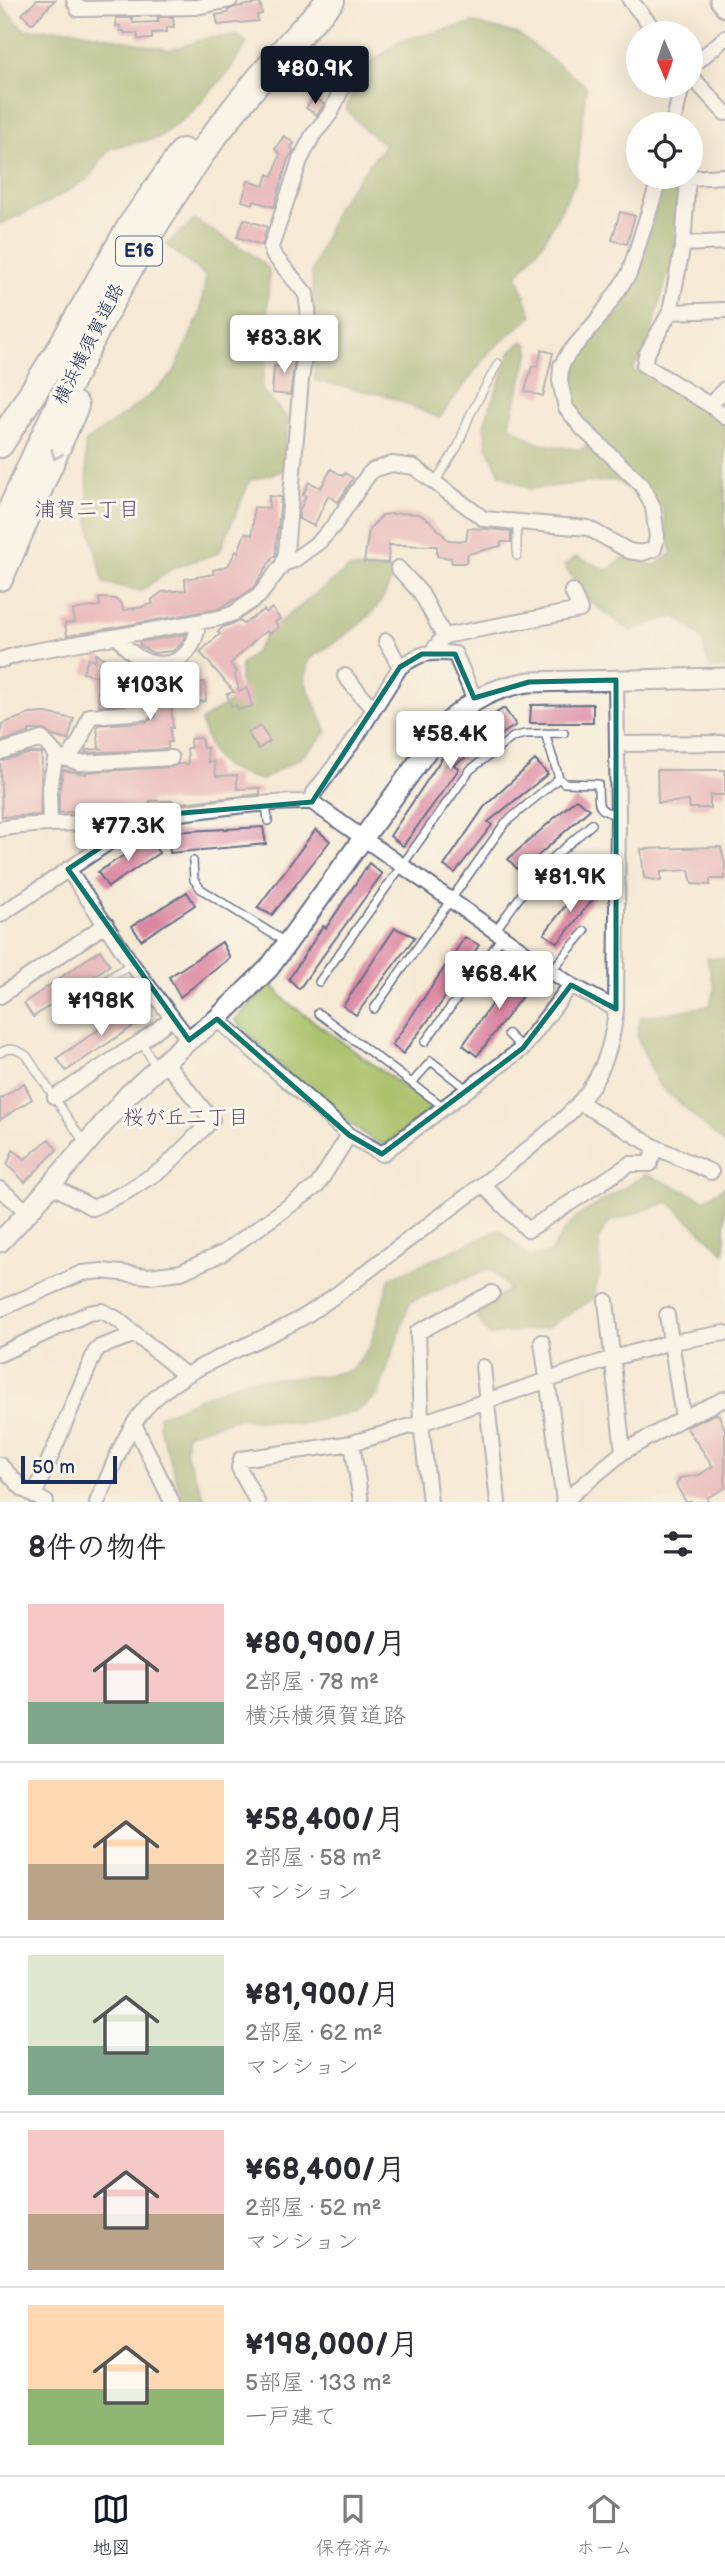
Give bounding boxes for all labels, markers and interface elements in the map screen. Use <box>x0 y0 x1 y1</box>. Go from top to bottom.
north arrow <box>626 21 704 98</box>
map controls <box>626 21 703 189</box>
pin: ¥80.9K <box>258 46 372 106</box>
text: ¥80.9K <box>277 55 353 83</box>
button: locate <box>626 112 703 189</box>
road number: E16 <box>116 236 162 265</box>
street label: 横浜横須賀道路 <box>49 280 129 408</box>
pin: ¥83.8K <box>227 316 341 375</box>
text: ¥83.8K <box>246 324 322 352</box>
one-way arrow <box>50 448 64 460</box>
district label: 浦賀二丁目 <box>35 497 140 522</box>
pin: ¥103K <box>101 662 199 722</box>
text: ¥103K <box>116 671 184 699</box>
pin: ¥58.4K <box>393 712 507 771</box>
text: ¥58.4K <box>412 720 488 748</box>
pin: ¥77.3K <box>71 804 185 863</box>
text: ¥77.3K <box>91 812 165 840</box>
pin: ¥81.9K <box>513 855 627 914</box>
text: ¥81.9K <box>534 863 606 891</box>
pin: ¥68.4K <box>442 951 556 1011</box>
text: ¥68.4K <box>461 960 537 988</box>
pin: ¥198K <box>52 978 150 1038</box>
text: ¥198K <box>68 987 134 1015</box>
district label: 桜が丘二丁目 <box>123 1105 249 1130</box>
scale bar <box>21 1453 117 1485</box>
text: 50 m <box>32 1456 75 1479</box>
icon: filters <box>659 1525 697 1563</box>
text: 8件の物件 <box>28 1530 166 1566</box>
text: ¥80,900/月 <box>245 1626 406 1662</box>
icon: home <box>84 1632 168 1716</box>
text: 2部屋 · 78 m² <box>245 1668 379 1696</box>
text: 横浜横須賀道路 <box>245 1702 406 1730</box>
text: ¥58,400/月 <box>245 1802 405 1838</box>
icon: home <box>84 1808 168 1892</box>
text: 2部屋 · 58 m² <box>245 1844 381 1872</box>
text: マンション <box>245 1878 359 1906</box>
text: ¥81,900/月 <box>245 1977 400 2013</box>
icon: home <box>84 1983 168 2067</box>
text: 2部屋 · 62 m² <box>245 2019 382 2047</box>
text: マンション <box>245 2053 359 2081</box>
text: ¥68,400/月 <box>245 2152 406 2188</box>
icon: home <box>84 2158 168 2242</box>
text: 2部屋 · 52 m² <box>245 2194 381 2222</box>
text: マンション <box>245 2228 359 2256</box>
text: ¥198,000/月 <box>245 2327 419 2363</box>
icon: home <box>84 2333 168 2417</box>
text: 5部屋 · 133 m² <box>245 2369 392 2397</box>
text: 一戸建て <box>245 2403 337 2431</box>
tab: 地図 <box>92 2490 130 2560</box>
tab: 保存済み <box>315 2490 391 2560</box>
tab: ホーム <box>576 2490 633 2560</box>

